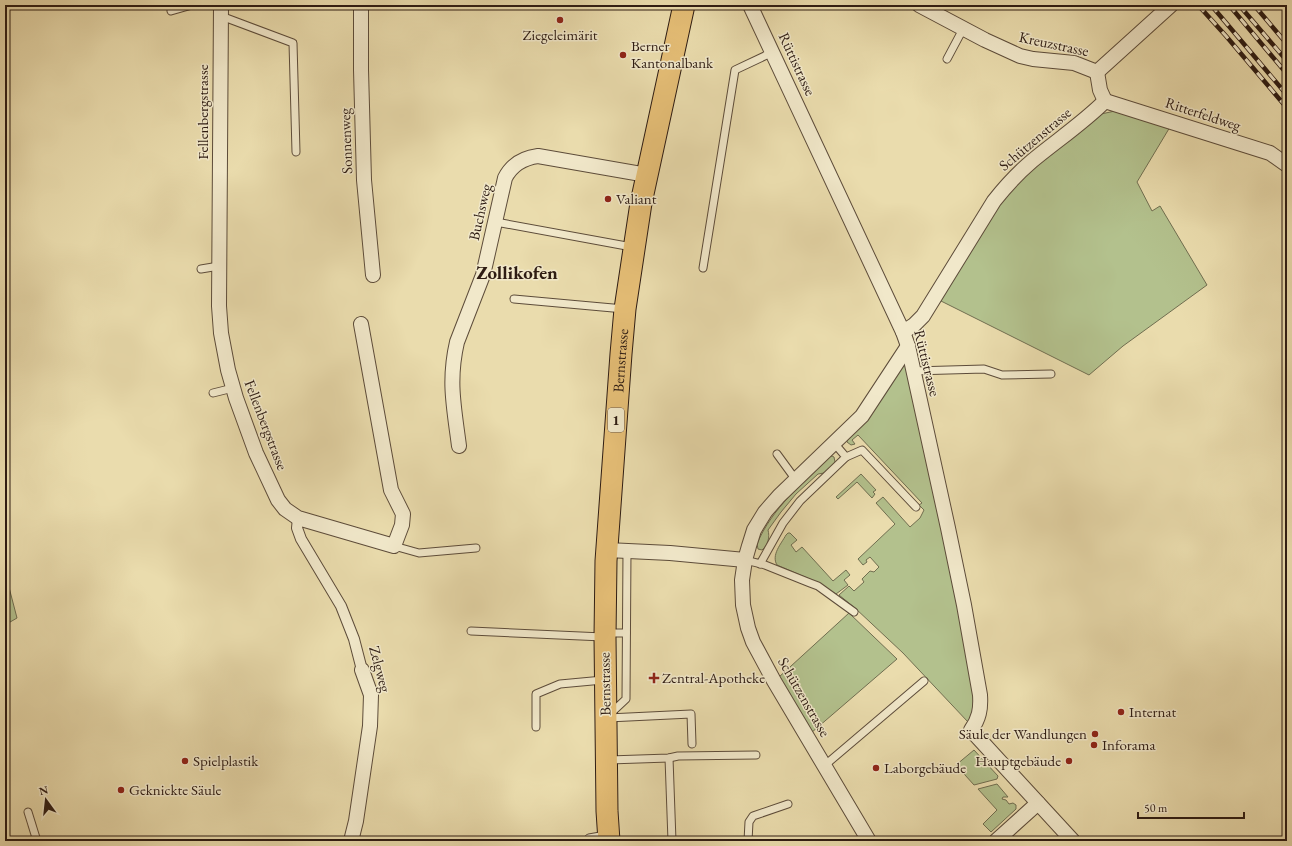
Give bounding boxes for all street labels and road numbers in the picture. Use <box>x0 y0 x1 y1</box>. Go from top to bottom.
street label: Kreuzstrasse <box>1018 27 1091 60</box>
street label: Rüttistrasse <box>775 29 820 99</box>
street label: Fellenbergstrasse <box>193 64 212 160</box>
street label: Ritterfeldweg <box>1163 92 1244 135</box>
street label: Schützenstrasse <box>995 103 1075 174</box>
street label: Sonnenweg <box>335 107 356 174</box>
street label: Buchsweg <box>464 181 495 242</box>
street label: Bernstrasse <box>608 328 632 393</box>
street label: Rüttistrasse <box>910 328 945 398</box>
street label: Fellenbergstrasse <box>241 377 292 473</box>
road number: 1 <box>608 408 624 432</box>
street label: Zelgweg <box>365 644 396 695</box>
street label: Bernstrasse <box>594 652 615 716</box>
street label: Schützenstrasse <box>774 653 835 740</box>

